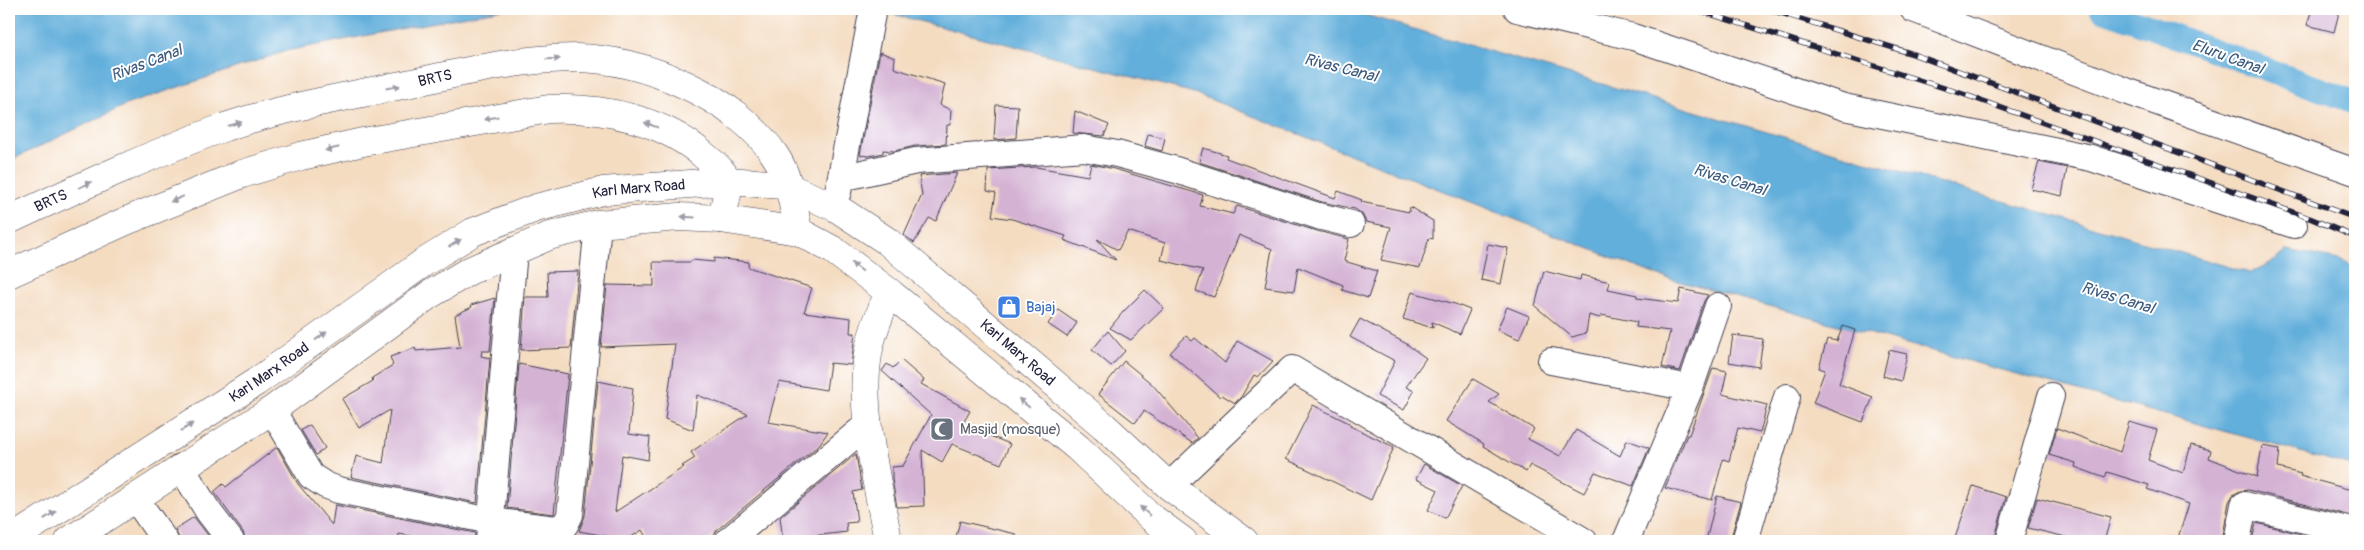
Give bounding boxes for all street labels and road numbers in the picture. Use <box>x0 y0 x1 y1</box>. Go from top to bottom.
street label: BRTS <box>416 66 454 91</box>
street label: Karl Marx Road <box>590 175 686 203</box>
street label: BRTS <box>31 185 70 217</box>
street label: Karl Marx Road <box>976 315 1059 390</box>
street label: Karl Marx Road <box>226 338 313 407</box>

